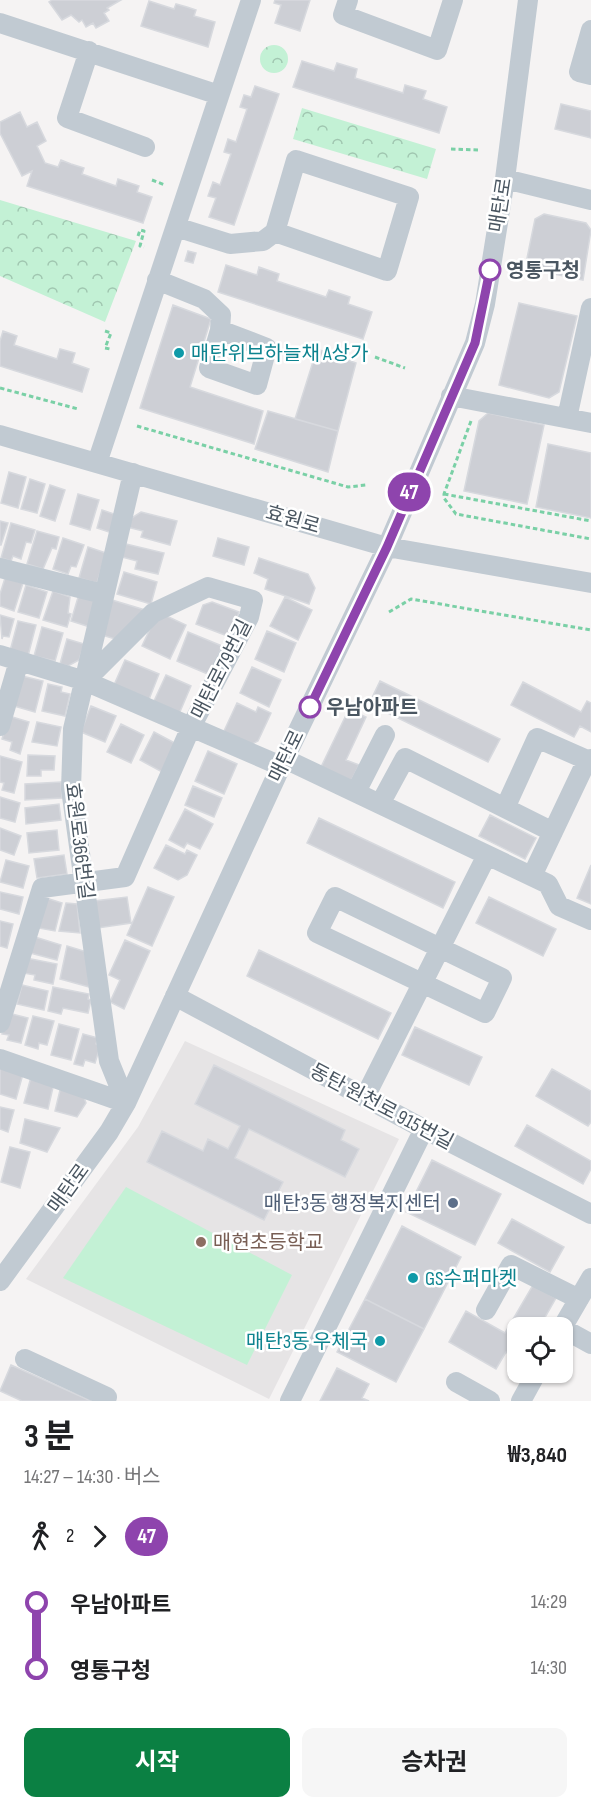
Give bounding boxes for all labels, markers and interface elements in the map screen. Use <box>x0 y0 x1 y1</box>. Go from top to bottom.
street label: 매탄로 <box>485 176 517 234</box>
marker: 영통구청 <box>479 259 501 281</box>
place label: 영통구청 <box>506 259 580 283</box>
place label: 매탄위브하늘채 A상가 <box>191 342 368 366</box>
marker: 매탄위브하늘채 A상가 <box>172 346 186 360</box>
line badge: 47 <box>382 472 436 512</box>
text: 47 <box>400 480 418 505</box>
street label: 효원로 <box>263 501 323 539</box>
street label: 매탄로79번길 <box>186 616 257 723</box>
marker: 우남아파트 <box>299 696 321 718</box>
place label: 우남아파트 <box>326 696 418 720</box>
street label: 매탄로 <box>264 726 310 787</box>
street label: 효원로366번길 <box>60 781 98 901</box>
street label: 동탄 원천로 915번길 <box>306 1059 457 1155</box>
street label: 매탄로 <box>43 1159 95 1218</box>
place label: 매탄3동 행정복지센터 <box>264 1192 441 1216</box>
marker: 매탄3동 행정복지센터 <box>446 1196 460 1210</box>
place label: 매현초등학교 <box>213 1231 323 1255</box>
marker: 매현초등학교 <box>194 1235 208 1249</box>
place label: GS수퍼마켓 <box>425 1267 517 1291</box>
marker: GS수퍼마켓 <box>406 1271 420 1285</box>
map controls <box>507 1317 573 1383</box>
button: locate <box>507 1317 573 1383</box>
place label: 매탄3동 우체국 <box>246 1330 368 1354</box>
marker: 매탄3동 우체국 <box>373 1334 387 1348</box>
text: 3 분 <box>24 1417 74 1457</box>
text: ₩3,840 <box>508 1442 567 1469</box>
text: 14:27 – 14:30 · 버스 <box>24 1465 160 1489</box>
icon: walk <box>24 1520 57 1553</box>
icon: forward <box>83 1520 116 1553</box>
text: 2 <box>66 1524 74 1548</box>
text: 47 <box>137 1524 156 1549</box>
text: 14:29 <box>531 1590 567 1614</box>
text: 우남아파트 <box>70 1592 171 1619</box>
text: 14:30 <box>531 1656 567 1680</box>
text: 영통구청 <box>70 1658 151 1685</box>
button: 시작 <box>24 1728 290 1797</box>
button: 승차권 <box>302 1728 567 1797</box>

